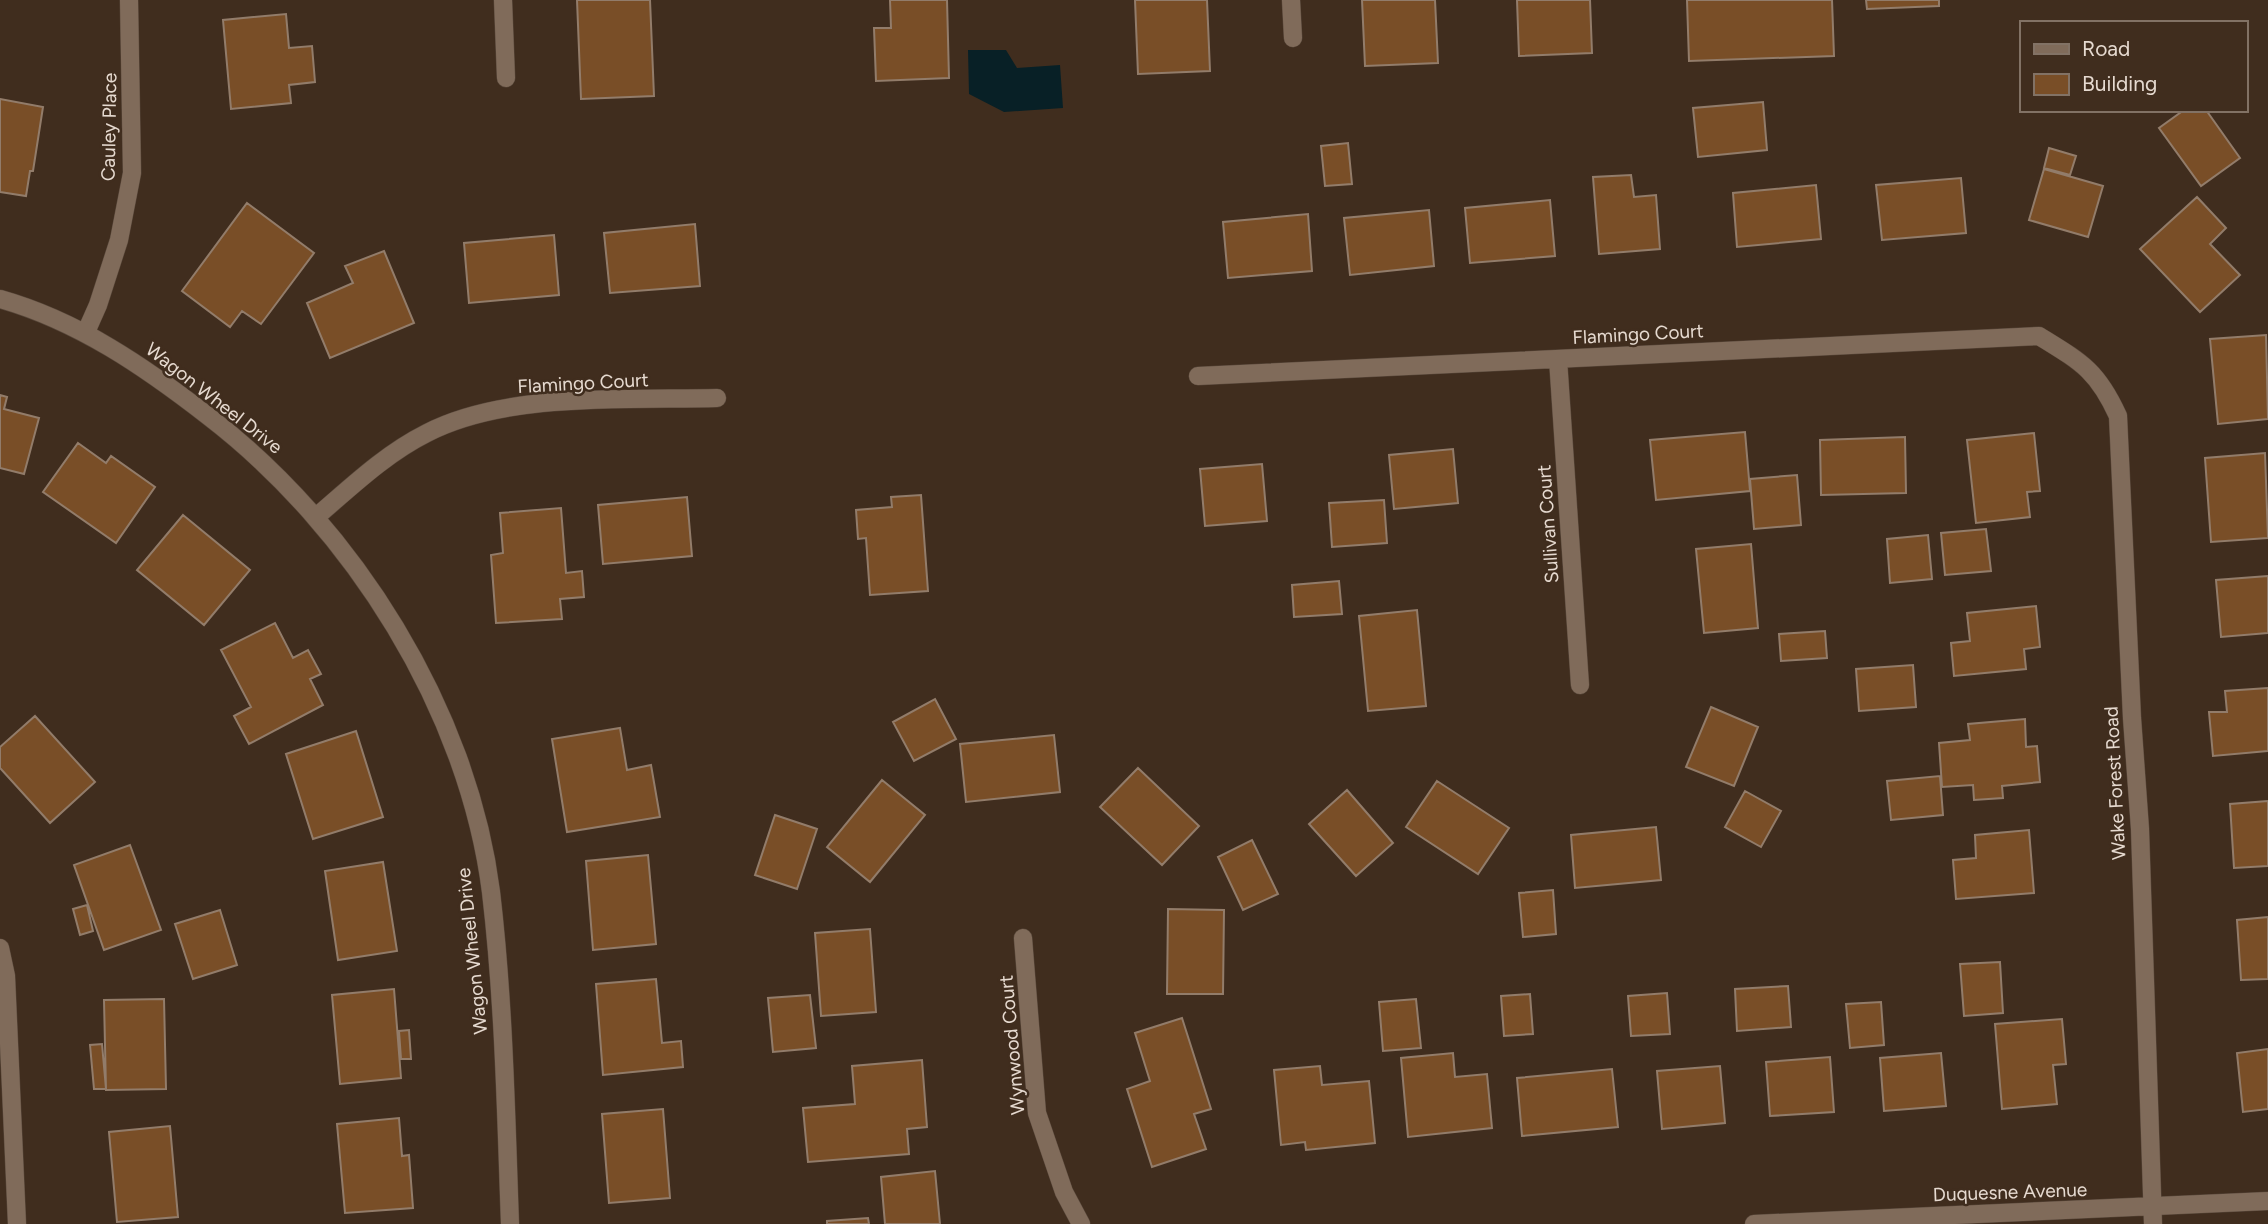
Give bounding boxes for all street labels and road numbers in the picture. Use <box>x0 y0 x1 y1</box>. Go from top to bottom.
street label: Cauley Place <box>97 73 121 181</box>
street label: Flamingo Court <box>1572 319 1704 349</box>
street label: Wagon Wheel Drive <box>141 338 287 458</box>
street label: Flamingo Court <box>517 368 649 398</box>
street label: Sullivan Court <box>1532 464 1564 584</box>
street label: Wake Forest Road <box>2099 706 2131 860</box>
street label: Wagon Wheel Drive <box>452 867 492 1035</box>
street label: Wynwood Court <box>994 974 1030 1116</box>
street label: Duquesne Avenue <box>1932 1178 2088 1206</box>

